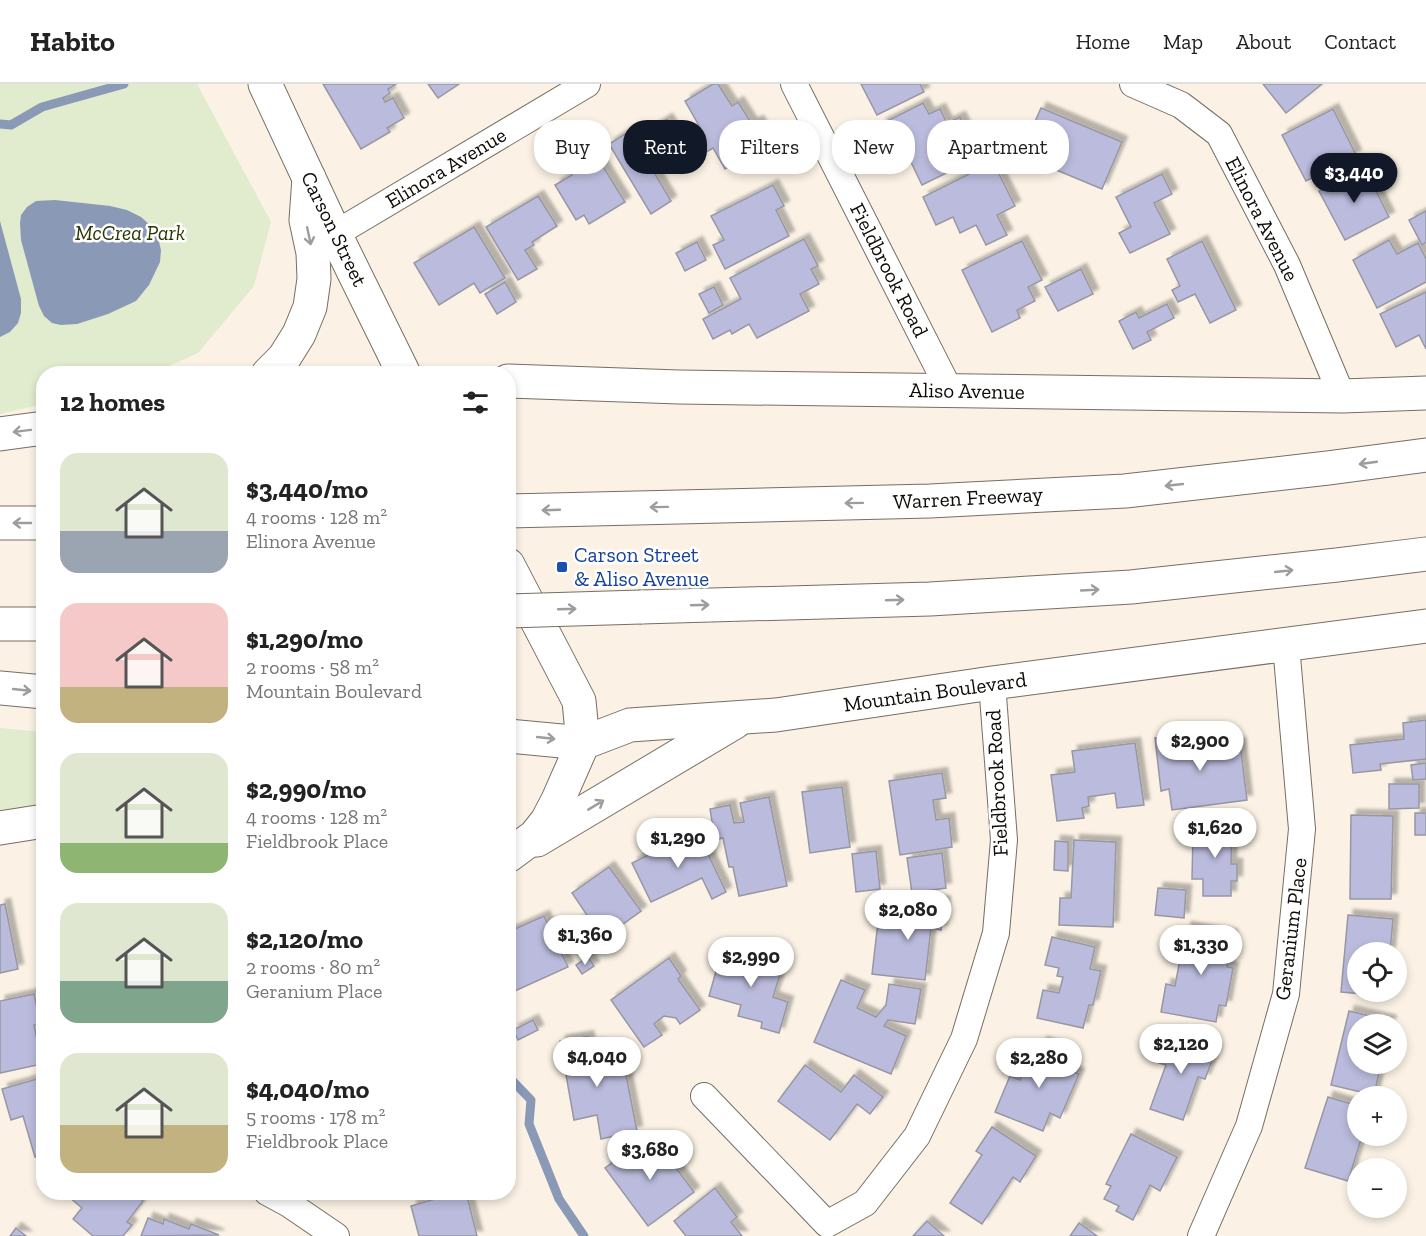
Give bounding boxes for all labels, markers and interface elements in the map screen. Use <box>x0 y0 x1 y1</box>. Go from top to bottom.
text: Habito <box>30 25 115 58</box>
text: Home <box>1076 29 1130 54</box>
text: Map <box>1163 29 1203 54</box>
text: About <box>1236 29 1291 54</box>
text: Contact <box>1324 29 1396 54</box>
chip: Buy <box>534 120 611 174</box>
chip: Rent <box>623 120 707 174</box>
chip: Filters <box>719 120 820 174</box>
chip: New <box>832 120 915 174</box>
chip: Apartment <box>927 120 1069 174</box>
street label: Elinora Avenue <box>381 122 511 213</box>
street label: Elinora Avenue <box>1220 152 1305 285</box>
pin: $3,440 <box>1305 153 1403 204</box>
text: $3,440 <box>1324 160 1384 184</box>
street label: Carson Street <box>296 167 373 290</box>
street label: Fieldbrook Road <box>845 199 934 341</box>
park label: McCrea Park <box>75 220 185 245</box>
one-way arrow <box>304 226 315 246</box>
street label: Aliso Avenue <box>909 377 1025 404</box>
text: 12 homes <box>60 386 165 418</box>
icon: filters <box>459 386 492 419</box>
one-way arrow <box>12 426 32 437</box>
one-way arrow <box>1359 457 1378 468</box>
text: $3,440/mo <box>246 473 368 505</box>
icon: home <box>108 477 180 549</box>
one-way arrow <box>1165 480 1185 491</box>
street label: Warren Freeway <box>893 481 1044 514</box>
one-way arrow <box>844 497 864 508</box>
one-way arrow <box>649 502 669 513</box>
text: 4 rooms · 128 m² <box>246 505 387 529</box>
one-way arrow <box>541 505 561 516</box>
one-way arrow <box>12 517 32 529</box>
text: Elinora Avenue <box>246 529 376 553</box>
place label: Carson Street & Aliso Avenue <box>574 542 709 591</box>
marker: Carson Street & Aliso Avenue <box>555 560 569 574</box>
one-way arrow <box>1273 565 1293 576</box>
one-way arrow <box>1079 584 1099 595</box>
one-way arrow <box>884 594 904 605</box>
one-way arrow <box>689 600 709 611</box>
one-way arrow <box>556 604 576 615</box>
text: $1,290/mo <box>246 623 363 655</box>
icon: home <box>108 627 180 699</box>
text: 2 rooms · 58 m² <box>246 655 379 679</box>
street label: Mountain Boulevard <box>842 666 1029 717</box>
text: Mountain Boulevard <box>246 679 422 703</box>
one-way arrow <box>11 685 31 696</box>
street label: Fieldbrook Road <box>980 709 1013 857</box>
pin: $2,900 <box>1151 721 1249 772</box>
text: $2,900 <box>1171 728 1229 752</box>
one-way arrow <box>536 733 555 744</box>
text: $2,990/mo <box>246 773 366 805</box>
icon: home <box>108 777 180 849</box>
one-way arrow <box>587 798 604 810</box>
text: 4 rooms · 128 m² <box>246 805 387 829</box>
pin: $1,620 <box>1166 808 1264 859</box>
text: $1,620 <box>1187 815 1243 839</box>
pin: $1,290 <box>629 818 727 869</box>
text: $1,290 <box>650 825 706 849</box>
text: Fieldbrook Place <box>246 829 388 853</box>
street label: Geranium Place <box>1269 856 1312 1002</box>
pin: $2,080 <box>859 890 957 941</box>
text: $2,080 <box>879 897 937 921</box>
pin: $1,360 <box>536 915 634 966</box>
text: $1,360 <box>557 922 613 946</box>
text: $2,120/mo <box>246 923 363 955</box>
pin: $1,330 <box>1152 925 1250 976</box>
icon: home <box>108 927 180 999</box>
text: $1,330 <box>1173 932 1229 956</box>
pin: $2,990 <box>702 937 800 988</box>
map controls <box>1347 942 1407 1218</box>
button: locate <box>1347 942 1407 1002</box>
text: $2,990 <box>722 944 780 968</box>
text: 2 rooms · 80 m² <box>246 955 380 979</box>
text: Geranium Place <box>246 979 382 1003</box>
button: layers <box>1347 1014 1407 1074</box>
pin: $2,120 <box>1132 1024 1230 1075</box>
text: $2,120 <box>1153 1031 1209 1055</box>
pin: $4,040 <box>548 1037 646 1088</box>
pin: $2,280 <box>990 1038 1088 1089</box>
text: $4,040 <box>567 1044 627 1068</box>
text: $2,280 <box>1010 1045 1068 1069</box>
text: $4,040/mo <box>246 1073 369 1105</box>
icon: home <box>108 1077 180 1149</box>
button: + <box>1347 1086 1407 1146</box>
text: 5 rooms · 178 m² <box>246 1105 385 1129</box>
text: Fieldbrook Place <box>246 1129 388 1153</box>
pin: $3,680 <box>601 1130 699 1181</box>
text: $3,680 <box>621 1137 679 1161</box>
button: − <box>1347 1158 1407 1218</box>

